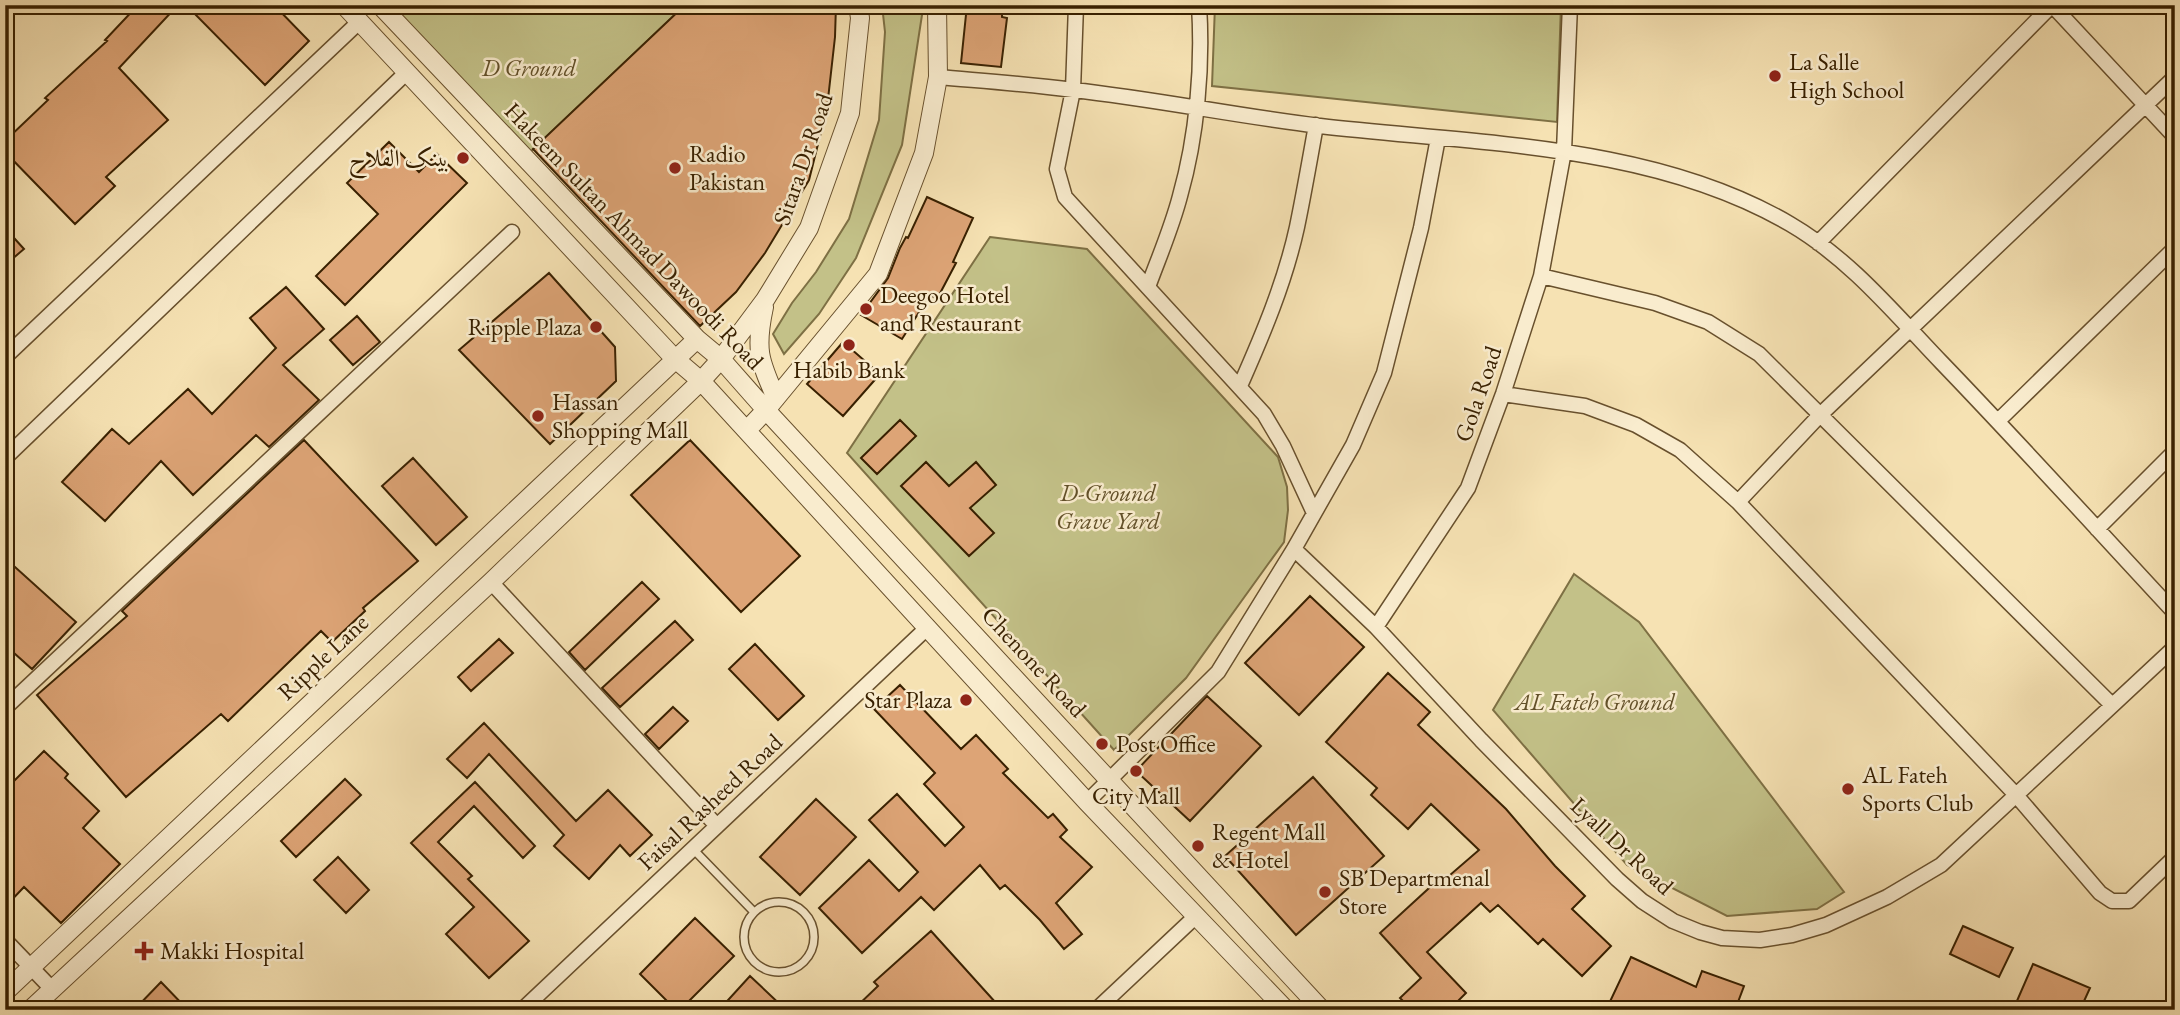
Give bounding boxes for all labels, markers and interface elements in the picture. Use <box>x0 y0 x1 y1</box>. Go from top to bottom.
place label: La Salle High School <box>1789 46 1905 105</box>
park label: D Ground <box>481 52 577 83</box>
marker: La Salle High School <box>1767 68 1783 84</box>
street label: Sitara Dr Road <box>765 88 840 229</box>
street label: Hakeem Sultan Ahmad Dawoodi Road <box>498 95 771 377</box>
place label: Radio Pakistan <box>689 138 766 197</box>
place label: بینک الفلاح <box>349 142 449 179</box>
marker: بینک الفلاح <box>455 150 471 166</box>
marker: Radio Pakistan <box>667 160 683 176</box>
place label: Deegoo Hotel and Restaurant <box>880 279 1021 338</box>
marker: Deegoo Hotel and Restaurant <box>858 301 874 317</box>
place label: Ripple Plaza <box>468 311 582 342</box>
marker: Ripple Plaza <box>588 319 604 335</box>
marker: Habib Bank <box>841 337 857 353</box>
street label: Gola Road <box>1447 341 1509 446</box>
place label: Habib Bank <box>793 354 906 385</box>
place label: Hassan Shopping Mall <box>552 386 689 445</box>
marker: Hassan Shopping Mall <box>530 408 546 424</box>
park label: D-Ground Grave Yard <box>1056 477 1161 536</box>
street label: Chenone Road <box>975 600 1094 724</box>
street label: Ripple Lane <box>271 607 375 707</box>
place label: Star Plaza <box>864 684 952 715</box>
park label: AL Fateh Ground <box>1513 686 1676 717</box>
marker: Star Plaza <box>958 692 974 708</box>
street label: Faisal Rasheed Road <box>631 726 789 877</box>
place label: Post Office <box>1116 728 1216 759</box>
marker: Post Office <box>1094 736 1110 752</box>
place label: AL Fateh Sports Club <box>1861 759 1973 818</box>
marker: City Mall <box>1128 763 1144 779</box>
place label: City Mall <box>1092 780 1180 811</box>
marker: AL Fateh Sports Club <box>1840 781 1856 797</box>
street label: Lyall Dr Road <box>1564 790 1681 902</box>
place label: Regent Mall & Hotel <box>1212 816 1326 875</box>
marker: Regent Mall & Hotel <box>1190 838 1206 854</box>
place label: SB Departmenal Store <box>1339 862 1490 921</box>
marker: SB Departmenal Store <box>1317 884 1333 900</box>
place label: Makki Hospital <box>160 935 304 966</box>
marker: Makki Hospital <box>134 941 154 961</box>

